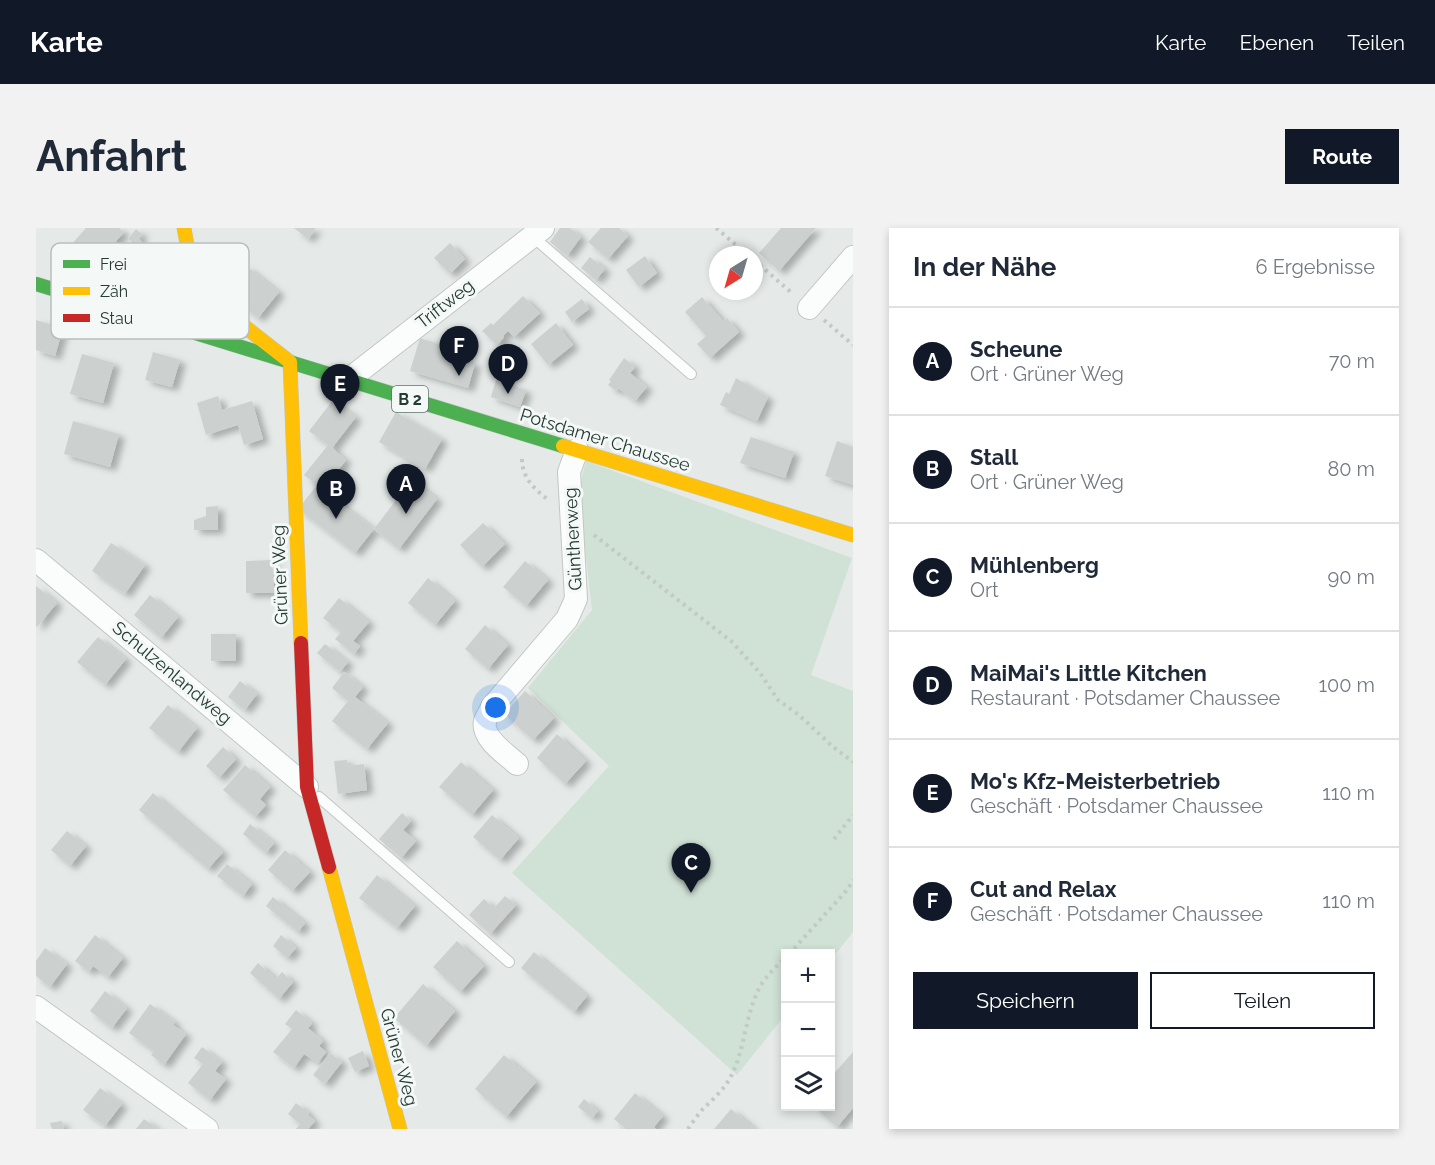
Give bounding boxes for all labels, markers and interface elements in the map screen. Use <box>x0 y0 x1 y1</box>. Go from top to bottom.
text: Karte <box>30 26 103 59</box>
text: Karte <box>1155 30 1206 55</box>
text: Ebenen <box>1239 30 1314 55</box>
text: Teilen <box>1347 30 1405 55</box>
button: Route <box>1285 129 1399 184</box>
text: Anfahrt <box>36 132 187 181</box>
legend <box>51 243 249 339</box>
north arrow <box>709 246 763 300</box>
text: In der Nähe <box>913 252 1056 282</box>
text: Frei <box>100 255 127 274</box>
text: 6 Ergebnisse <box>1256 255 1375 279</box>
street label: Triftweg <box>412 275 478 333</box>
text: Zäh <box>100 282 128 301</box>
text: Stau <box>100 309 133 328</box>
pin: F <box>440 326 478 376</box>
text: Scheune <box>970 336 1062 362</box>
pin: D <box>488 344 528 394</box>
text: A <box>926 349 939 373</box>
text: 70 m <box>1329 349 1375 373</box>
text: Ort · Grüner Weg <box>970 362 1124 386</box>
pin: E <box>320 364 360 414</box>
road number: B 2 <box>392 386 428 412</box>
street label: Potsdamer Chaussee <box>518 404 693 476</box>
text: Stall <box>970 444 1018 470</box>
text: B <box>926 457 939 481</box>
text: 80 m <box>1327 457 1375 481</box>
pin: A <box>386 464 425 514</box>
pin: B <box>316 470 356 519</box>
text: Ort · Grüner Weg <box>970 470 1124 494</box>
street label: Güntherweg <box>559 487 586 591</box>
street label: Grüner Weg <box>267 525 292 625</box>
text: Mühlenberg <box>970 552 1099 578</box>
text: C <box>926 565 939 589</box>
text: 90 m <box>1328 565 1375 589</box>
text: Ort <box>970 578 999 602</box>
street label: Schulzenlandweg <box>109 617 236 729</box>
text: MaiMai's Little Kitchen <box>970 660 1207 686</box>
text: D <box>925 673 940 697</box>
text: 100 m <box>1318 673 1375 697</box>
text: Restaurant · Potsdamer Chaussee <box>970 686 1280 710</box>
your location <box>481 693 510 722</box>
text: Mo's Kfz-Meisterbetrieb <box>970 768 1220 794</box>
text: E <box>926 781 939 805</box>
text: 110 m <box>1322 781 1375 805</box>
text: Geschäft · Potsdamer Chaussee <box>970 794 1263 818</box>
pin: C <box>672 844 710 893</box>
text: Cut and Relax <box>970 876 1116 902</box>
text: F <box>927 889 938 913</box>
text: 110 m <box>1322 889 1375 913</box>
text: Geschäft · Potsdamer Chaussee <box>970 902 1263 926</box>
map controls <box>781 949 835 1111</box>
button: + <box>781 949 835 1003</box>
button: Speichern <box>913 972 1138 1029</box>
button: Teilen <box>1150 972 1375 1029</box>
button: − <box>781 1003 835 1057</box>
street label: Grüner Weg <box>376 1006 423 1108</box>
button: layers <box>781 1057 835 1111</box>

